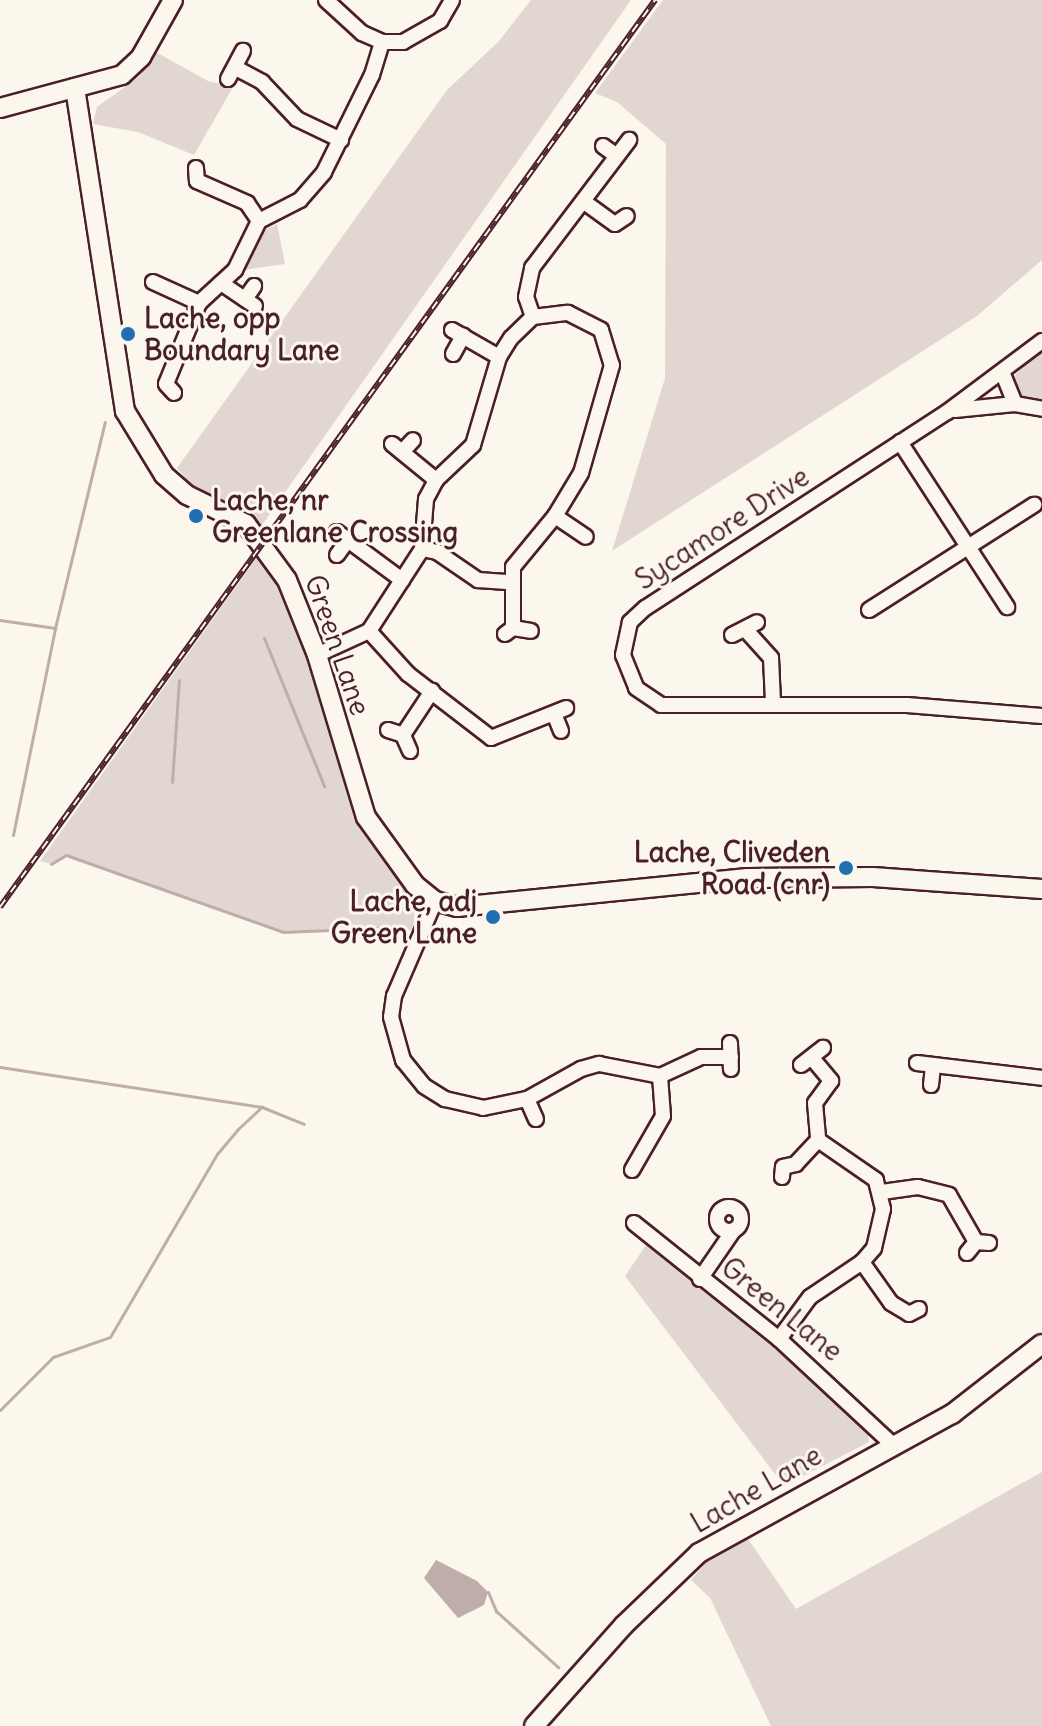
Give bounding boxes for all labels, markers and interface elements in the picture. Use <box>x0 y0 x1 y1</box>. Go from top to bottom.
place label: Lache, opp Boundary Lane <box>144 301 339 367</box>
marker: Lache, opp Boundary Lane <box>119 325 137 343</box>
street label: Sycamore Drive <box>629 459 815 597</box>
place label: Lache, nr Greenlane Crossing <box>212 483 458 549</box>
marker: Lache, nr Greenlane Crossing <box>187 507 205 525</box>
street label: Green Lane <box>298 570 378 720</box>
place label: Lache, Cliveden Road (cnr) <box>634 835 830 901</box>
marker: Lache, Cliveden Road (cnr) <box>837 859 855 877</box>
place label: Lache, adj Green Lane <box>331 884 477 950</box>
marker: Lache, adj Green Lane <box>484 908 502 926</box>
street label: Green Lane <box>715 1250 849 1368</box>
street label: Lache Lane <box>685 1438 827 1540</box>

